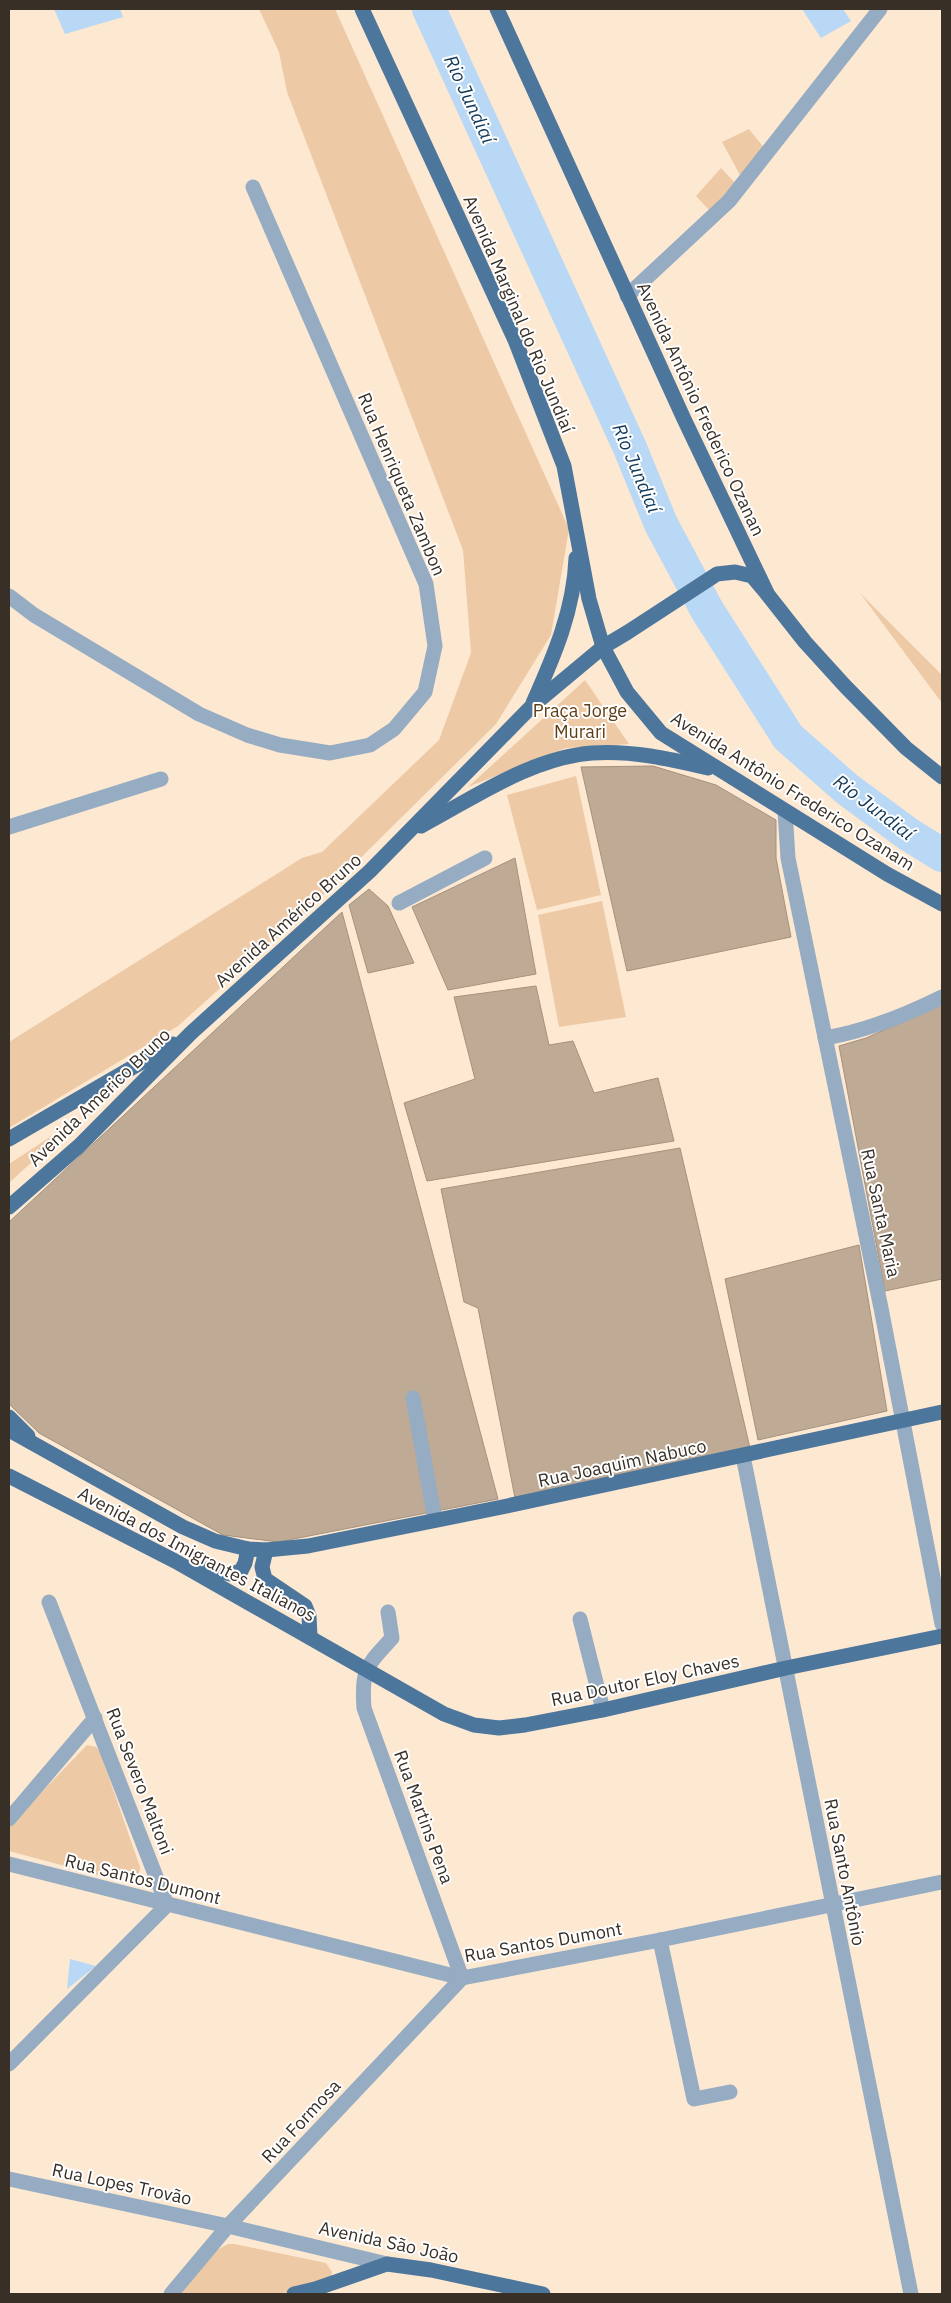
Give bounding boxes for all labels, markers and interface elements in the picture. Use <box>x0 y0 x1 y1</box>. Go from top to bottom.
water label: Rio Jundiaí <box>439 51 502 149</box>
street label: Avenida Marginal do Rio Jundiaí <box>458 192 580 437</box>
street label: Avenida Antônio Frederico Ozanan <box>632 278 770 540</box>
street label: Rua Henriqueta Zambon <box>353 389 451 579</box>
water label: Rio Jundiaí <box>607 420 667 518</box>
park label: Praça Jorge Murari <box>533 699 627 743</box>
street label: Avenida Antônio Frederico Ozanam <box>667 706 919 876</box>
water label: Rio Jundiaí <box>829 769 921 846</box>
street label: Avenida Américo Bruno <box>210 848 366 992</box>
street label: Avenida Americo Bruno <box>23 1023 175 1171</box>
street label: Rua Santa Maria <box>856 1147 906 1280</box>
street label: Rua Joaquim Nabuco <box>536 1434 708 1492</box>
street label: Avenida dos Imigrantes Italianos <box>74 1481 320 1627</box>
street label: Rua Doutor Eloy Chaves <box>549 1649 741 1711</box>
street label: Rua Severo Maltoni <box>101 1704 179 1858</box>
street label: Rua Martins Pena <box>389 1747 459 1887</box>
street label: Rua Santo Antônio <box>819 1796 871 1948</box>
street label: Rua Santos Dumont <box>63 1849 223 1909</box>
street label: Rua Santos Dumont <box>462 1917 624 1967</box>
street label: Rua Formosa <box>256 2074 346 2168</box>
street label: Rua Lopes Trovão <box>50 2158 194 2210</box>
street label: Avenida São João <box>317 2216 461 2268</box>

